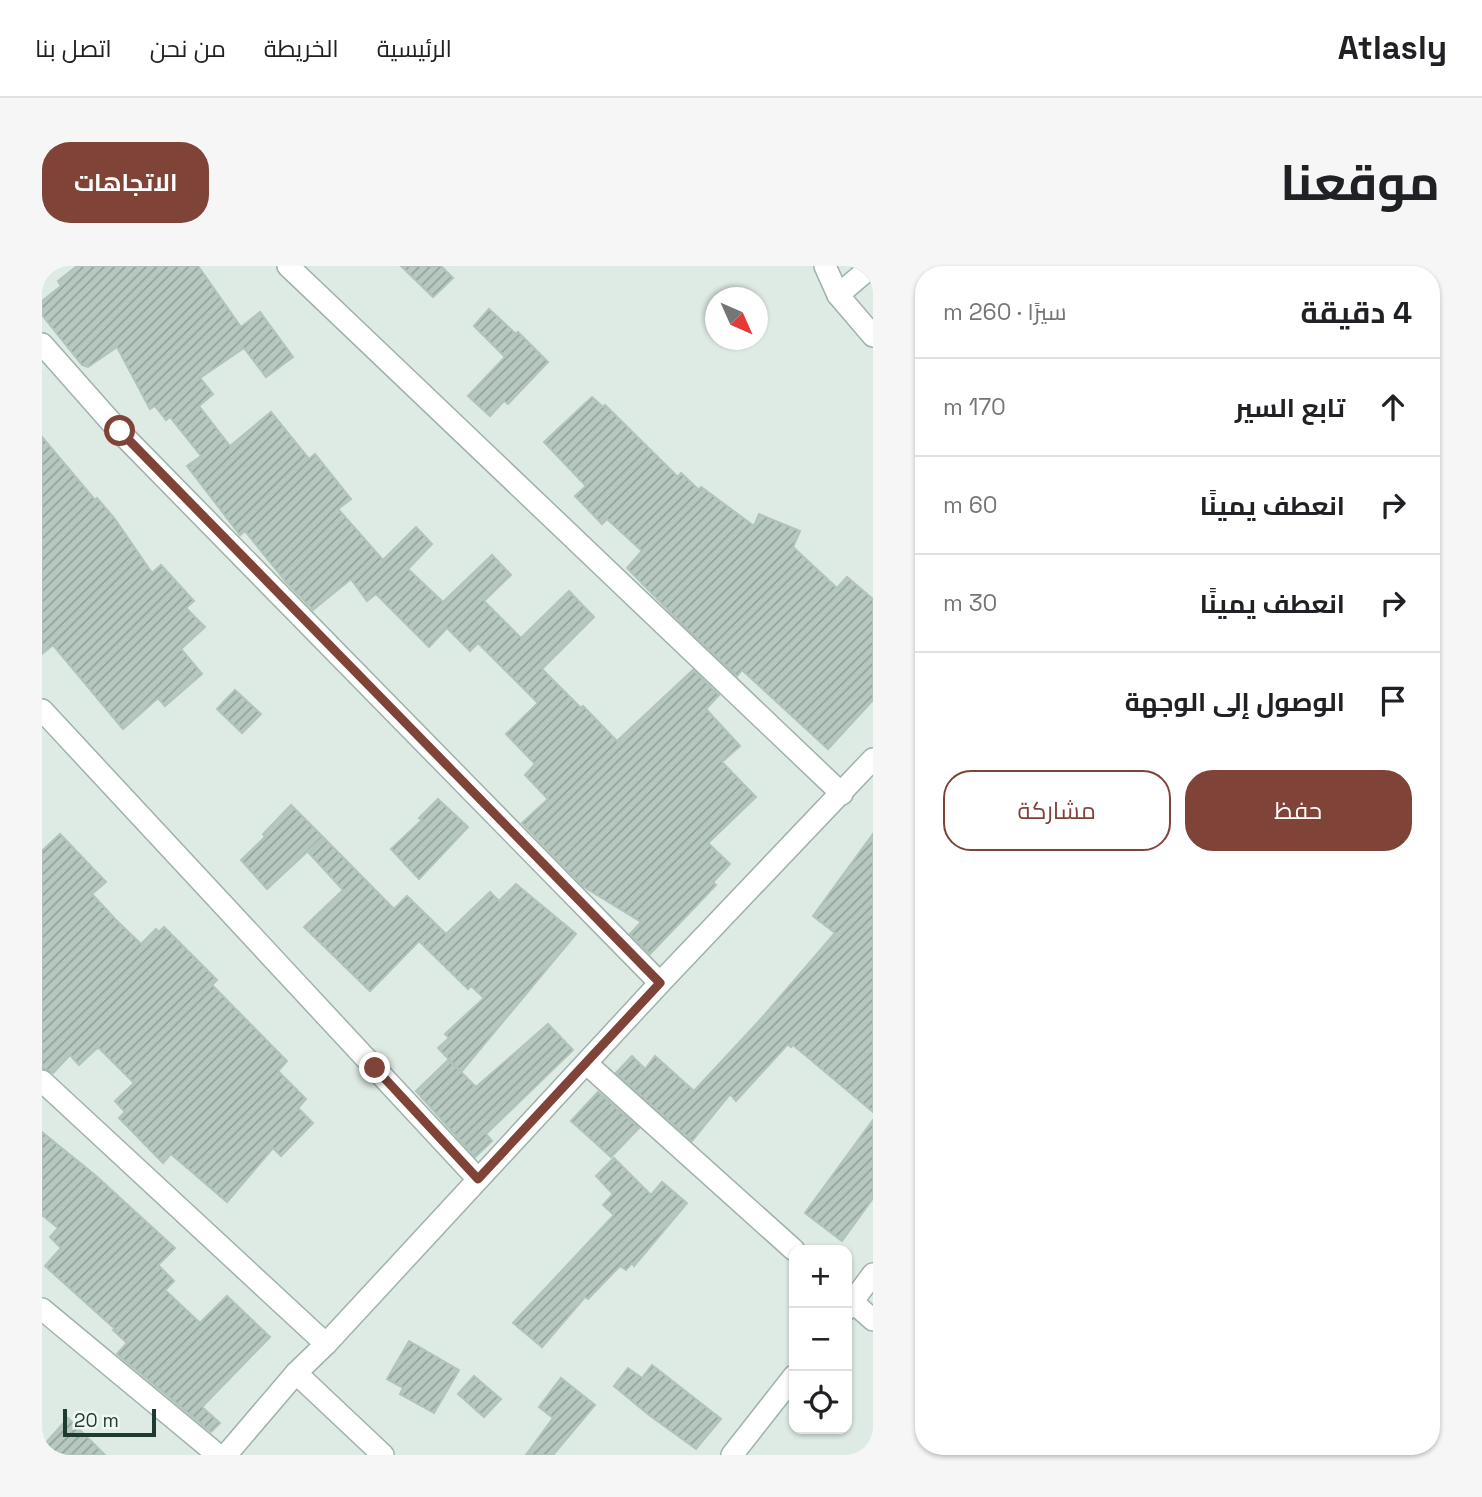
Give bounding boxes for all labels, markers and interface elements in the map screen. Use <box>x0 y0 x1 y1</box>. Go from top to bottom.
text: Atlasly <box>1338 27 1447 69</box>
text: اتصل بنا <box>35 33 112 64</box>
text: من نحن <box>150 33 226 64</box>
text: الخريطة <box>264 33 339 64</box>
text: الرئيسية <box>377 33 452 64</box>
button: الاتجاهات <box>42 142 209 223</box>
text: موقعنا <box>1280 152 1440 214</box>
north arrow <box>705 287 768 350</box>
text: 4 دقيقة <box>1300 293 1412 332</box>
text: سيرًا · 260 m <box>943 297 1066 327</box>
icon: ahead <box>1374 388 1412 426</box>
text: تابع السير <box>1235 391 1345 425</box>
text: 170 m <box>943 392 1006 422</box>
route start <box>104 415 135 446</box>
icon: right <box>1374 486 1412 524</box>
text: انعطف يمينًا <box>1200 489 1345 523</box>
text: 60 m <box>943 490 998 520</box>
icon: right <box>1374 584 1412 622</box>
text: انعطف يمينًا <box>1200 587 1345 621</box>
text: 30 m <box>943 588 997 618</box>
icon: arrive <box>1374 682 1412 720</box>
text: الوصول إلى الوجهة <box>1125 685 1345 719</box>
button: مشاركة <box>943 770 1171 851</box>
button: حفظ <box>1185 770 1412 851</box>
route end <box>359 1052 390 1083</box>
map controls <box>789 1245 852 1434</box>
button: + <box>789 1245 852 1308</box>
button: − <box>789 1308 852 1371</box>
button: locate <box>789 1371 852 1434</box>
scale bar <box>63 1406 156 1438</box>
text: 20 m <box>74 1408 119 1433</box>

